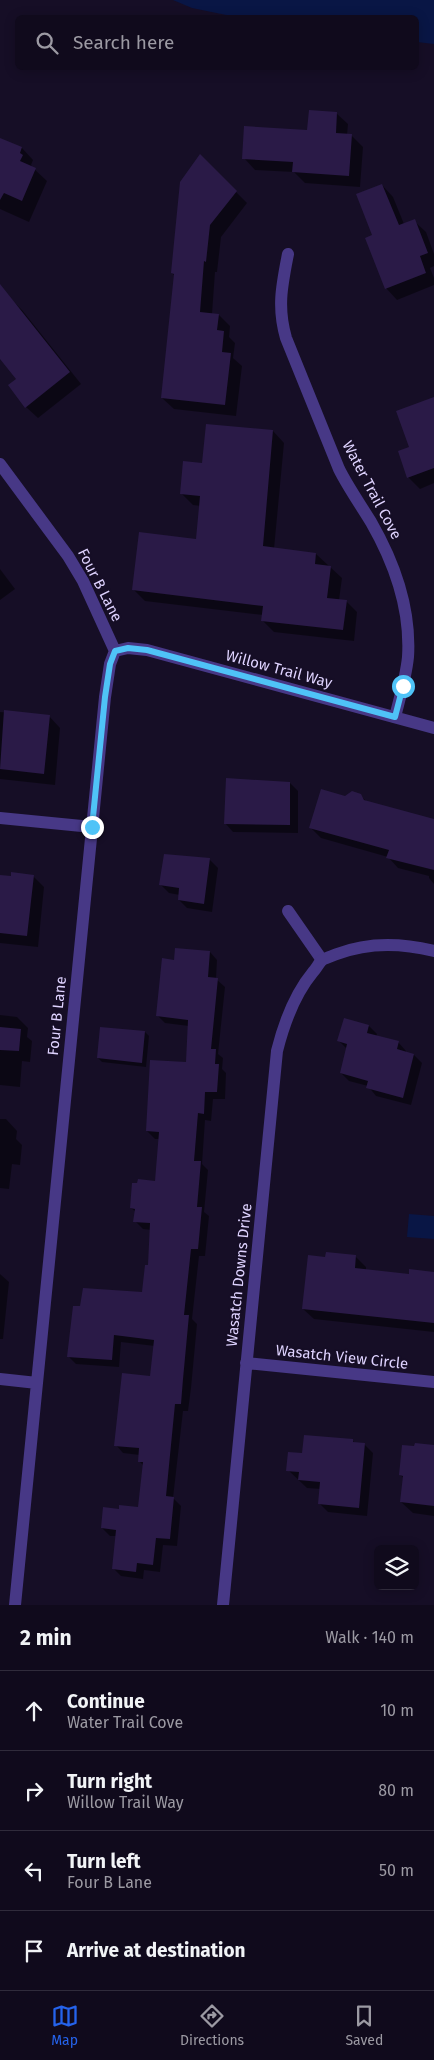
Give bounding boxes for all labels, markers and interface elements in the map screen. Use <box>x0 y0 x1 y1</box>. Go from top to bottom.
search box <box>15 15 419 70</box>
icon: search <box>33 29 61 57</box>
text: Search here <box>73 31 174 54</box>
street label: Water Trail Cove <box>339 438 405 542</box>
street label: Four B Lane <box>74 545 126 625</box>
street label: Willow Trail Way <box>224 646 335 692</box>
route start <box>392 675 415 698</box>
route end <box>81 816 104 839</box>
street label: Four B Lane <box>44 975 70 1057</box>
street label: Wasatch Downs Drive <box>223 1202 255 1348</box>
street label: Wasatch View Circle <box>275 1341 409 1373</box>
map controls <box>374 1545 419 1590</box>
button: layers <box>374 1545 419 1590</box>
text: 2 min <box>20 1625 72 1651</box>
text: Walk · 140 m <box>325 1628 414 1647</box>
text: Continue <box>67 1690 145 1713</box>
icon: ahead <box>20 1697 48 1725</box>
text: 10 m <box>380 1701 414 1720</box>
text: Water Trail Cove <box>67 1713 183 1732</box>
text: Turn right <box>67 1770 152 1793</box>
icon: right <box>20 1777 48 1805</box>
text: 80 m <box>378 1781 414 1800</box>
text: Willow Trail Way <box>67 1793 184 1812</box>
text: Turn left <box>67 1850 141 1873</box>
icon: left <box>20 1857 48 1885</box>
text: 50 m <box>379 1861 414 1880</box>
text: Four B Lane <box>67 1873 152 1892</box>
icon: arrive <box>20 1937 48 1965</box>
text: Arrive at destination <box>67 1939 246 1962</box>
tab: Map <box>51 2002 79 2049</box>
tab: Directions <box>180 2002 244 2049</box>
tab: Saved <box>345 2002 383 2049</box>

